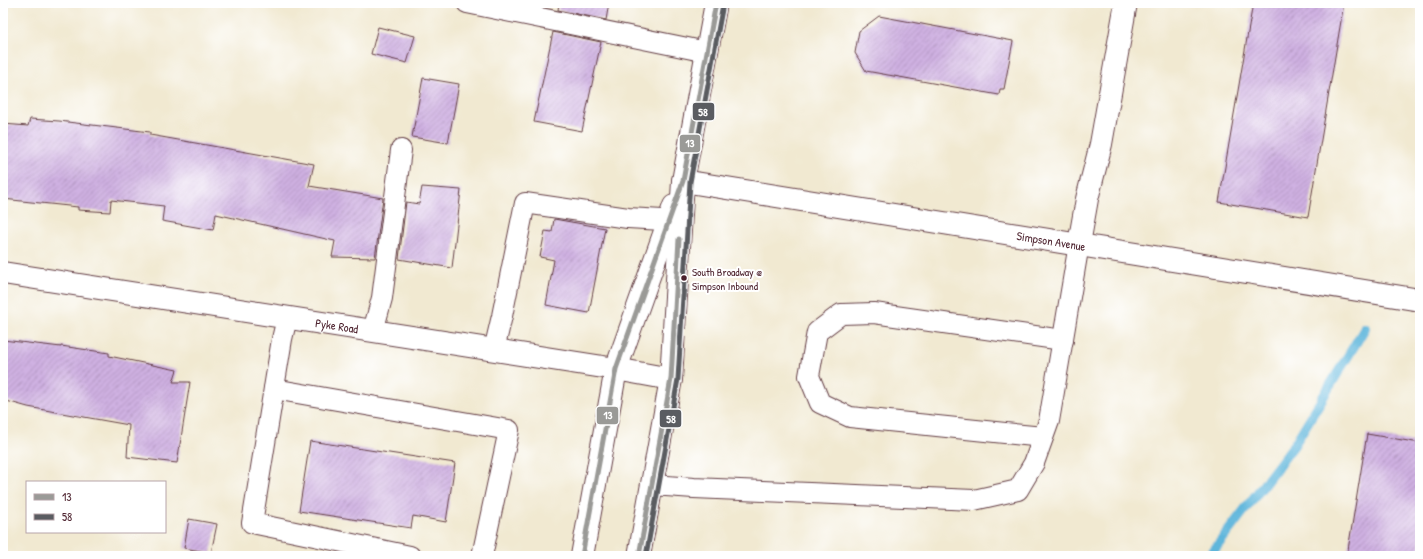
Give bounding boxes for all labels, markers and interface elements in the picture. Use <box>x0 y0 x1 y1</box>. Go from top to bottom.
line badge: 58 <box>692 102 715 121</box>
text: 58 <box>698 105 708 119</box>
line badge: 13 <box>679 134 701 153</box>
text: 13 <box>686 136 695 150</box>
street label: Simpson Avenue <box>1015 227 1087 254</box>
place label: South Broadway @ Simpson Inbound <box>692 265 762 293</box>
marker: South Broadway @ Simpson Inbound <box>679 273 689 283</box>
street label: Pyke Road <box>314 314 360 337</box>
line badge: 13 <box>596 406 619 425</box>
text: 13 <box>604 408 613 422</box>
line badge: 58 <box>659 409 682 428</box>
text: 58 <box>666 412 676 426</box>
legend <box>26 481 166 533</box>
text: 13 <box>62 488 72 505</box>
text: 58 <box>62 508 72 525</box>

